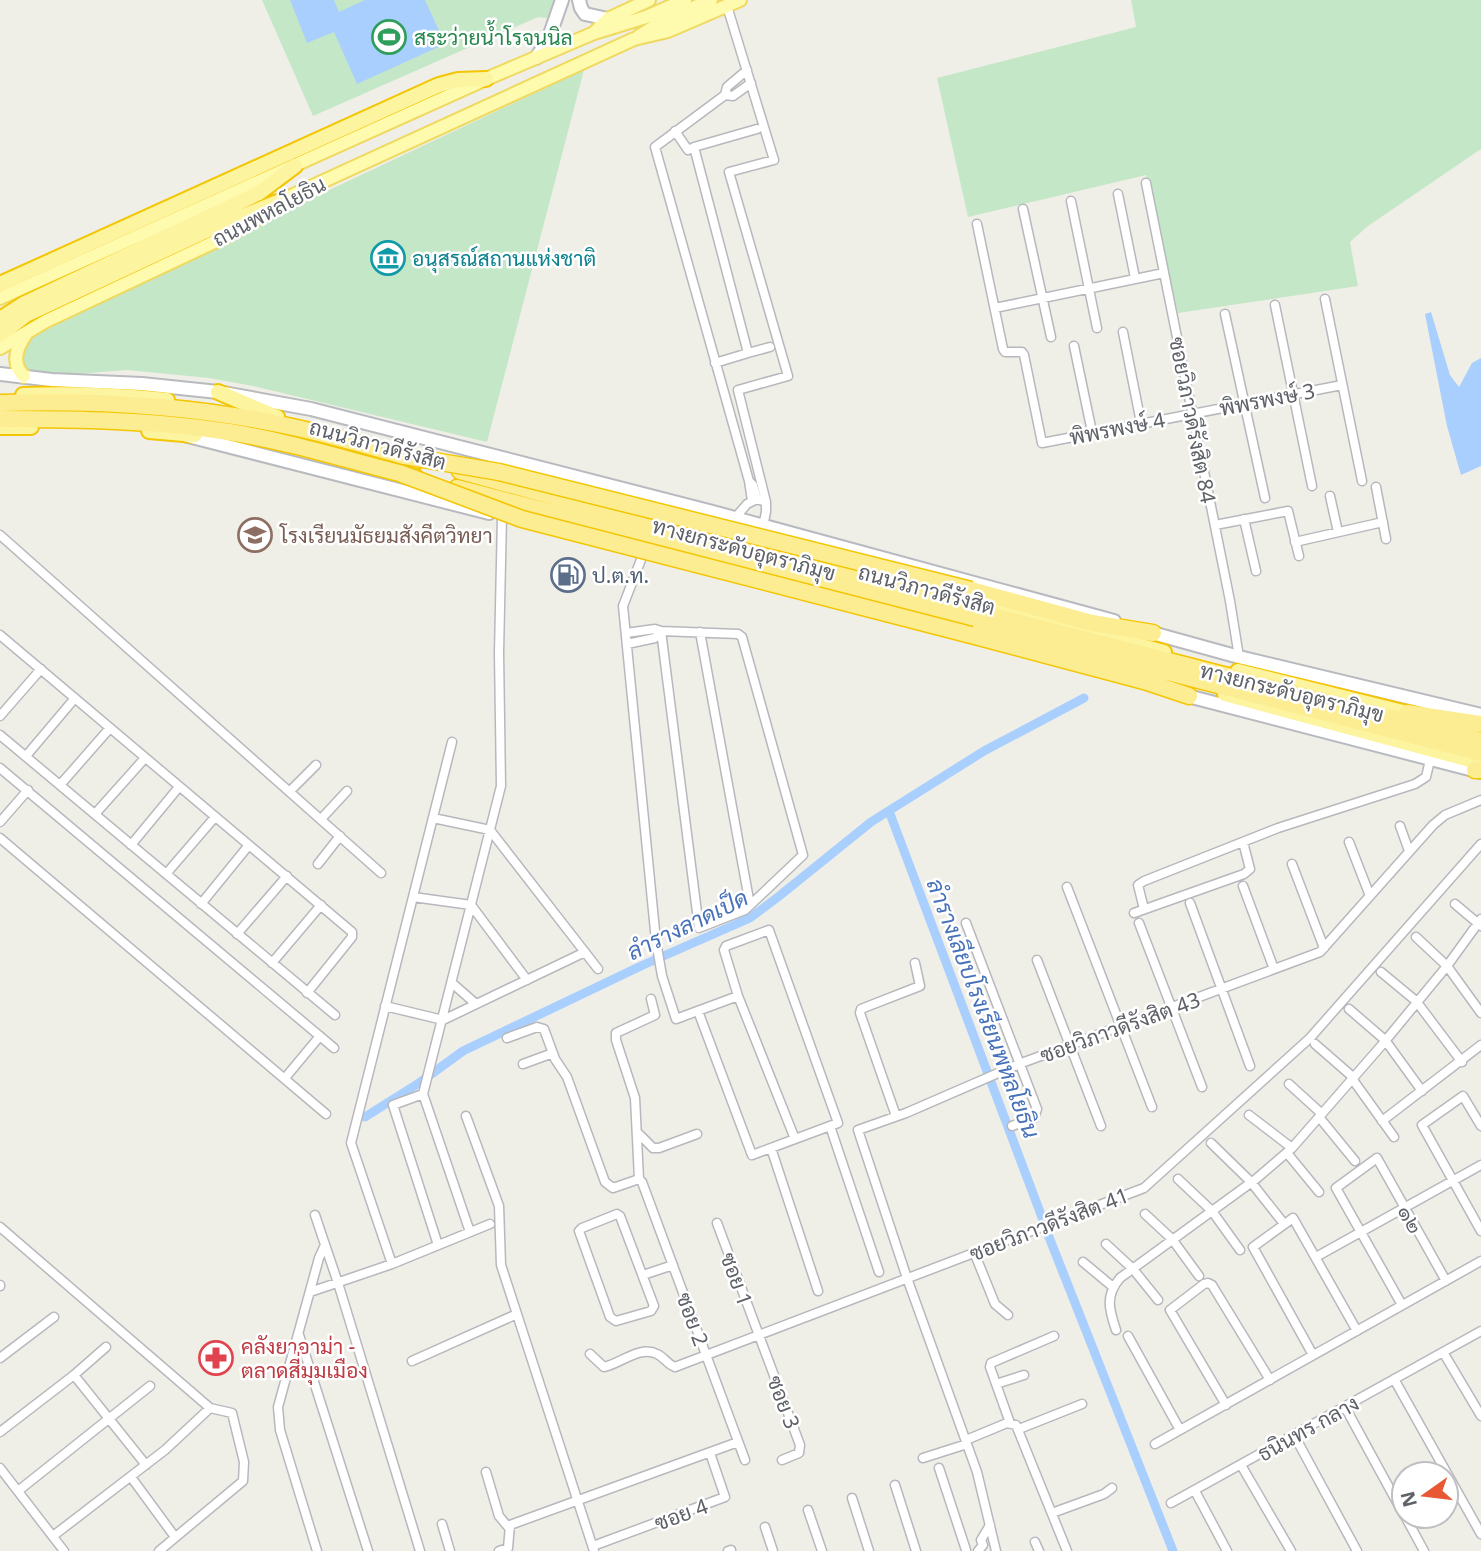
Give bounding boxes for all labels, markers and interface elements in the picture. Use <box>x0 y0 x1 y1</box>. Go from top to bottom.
sports icon: สระว่ายน้ำโรจนนิล <box>370 18 408 56</box>
place label: สระว่ายน้ำโรจนนิล <box>414 20 573 51</box>
street label: ถนนพหลโยธิน <box>208 169 330 253</box>
museum icon: อนุสรณ์สถานแห่งชาติ <box>369 239 407 277</box>
place label: อนุสรณ์สถานแห่งชาติ <box>412 244 596 273</box>
street label: ซอยวิภาวดีรังสิต 84 <box>1163 335 1223 505</box>
street label: พิพรพงษ์ 3 <box>1217 376 1317 422</box>
street label: พิพรพงษ์ 4 <box>1067 405 1167 451</box>
street label: ถนนวิภาวดีรังสิต <box>306 412 450 476</box>
street label: ทางยกระดับอุตราภิมุข <box>649 511 839 588</box>
school or university icon: โรงเรียนมัธยมสังคีตวิทยา <box>236 516 274 554</box>
place label: โรงเรียนมัธยมสังคีตวิทยา <box>279 521 493 549</box>
fuel station icon: ป.ต.ท. <box>549 556 587 594</box>
street label: ถนนวิภาวดีรังสิต <box>855 557 999 621</box>
place label: ป.ต.ท. <box>592 561 649 589</box>
street label: ทางยกระดับอุตราภิมุข <box>1197 656 1387 729</box>
water label: ลำรางเลียบโรงเรียนพหลโยธิน <box>920 874 1048 1143</box>
water label: ลำรางลาดเป็ด <box>621 881 753 967</box>
street label: ซอยวิภาวดีรังสิต 43 <box>1036 985 1204 1069</box>
street label: ซอยวิภาวดีรังสิต 41 <box>965 1181 1133 1267</box>
street label: ๑๒ <box>1392 1200 1430 1238</box>
street label: ซอย 1 <box>714 1248 760 1310</box>
street label: ซอย 2 <box>670 1288 716 1350</box>
place label: คลังยาอาม่า - ตลาดสี่มุมเมือง <box>241 1332 368 1385</box>
pharmacy icon: คลังยาอาม่า - ตลาดสี่มุมเมือง <box>197 1339 235 1377</box>
street label: ซอย 3 <box>761 1371 807 1433</box>
street label: ธนินทร กลาง <box>1252 1389 1364 1467</box>
north arrow <box>1390 1460 1460 1530</box>
text: N <box>1394 1488 1423 1510</box>
street label: ซอย 4 <box>650 1491 712 1537</box>

